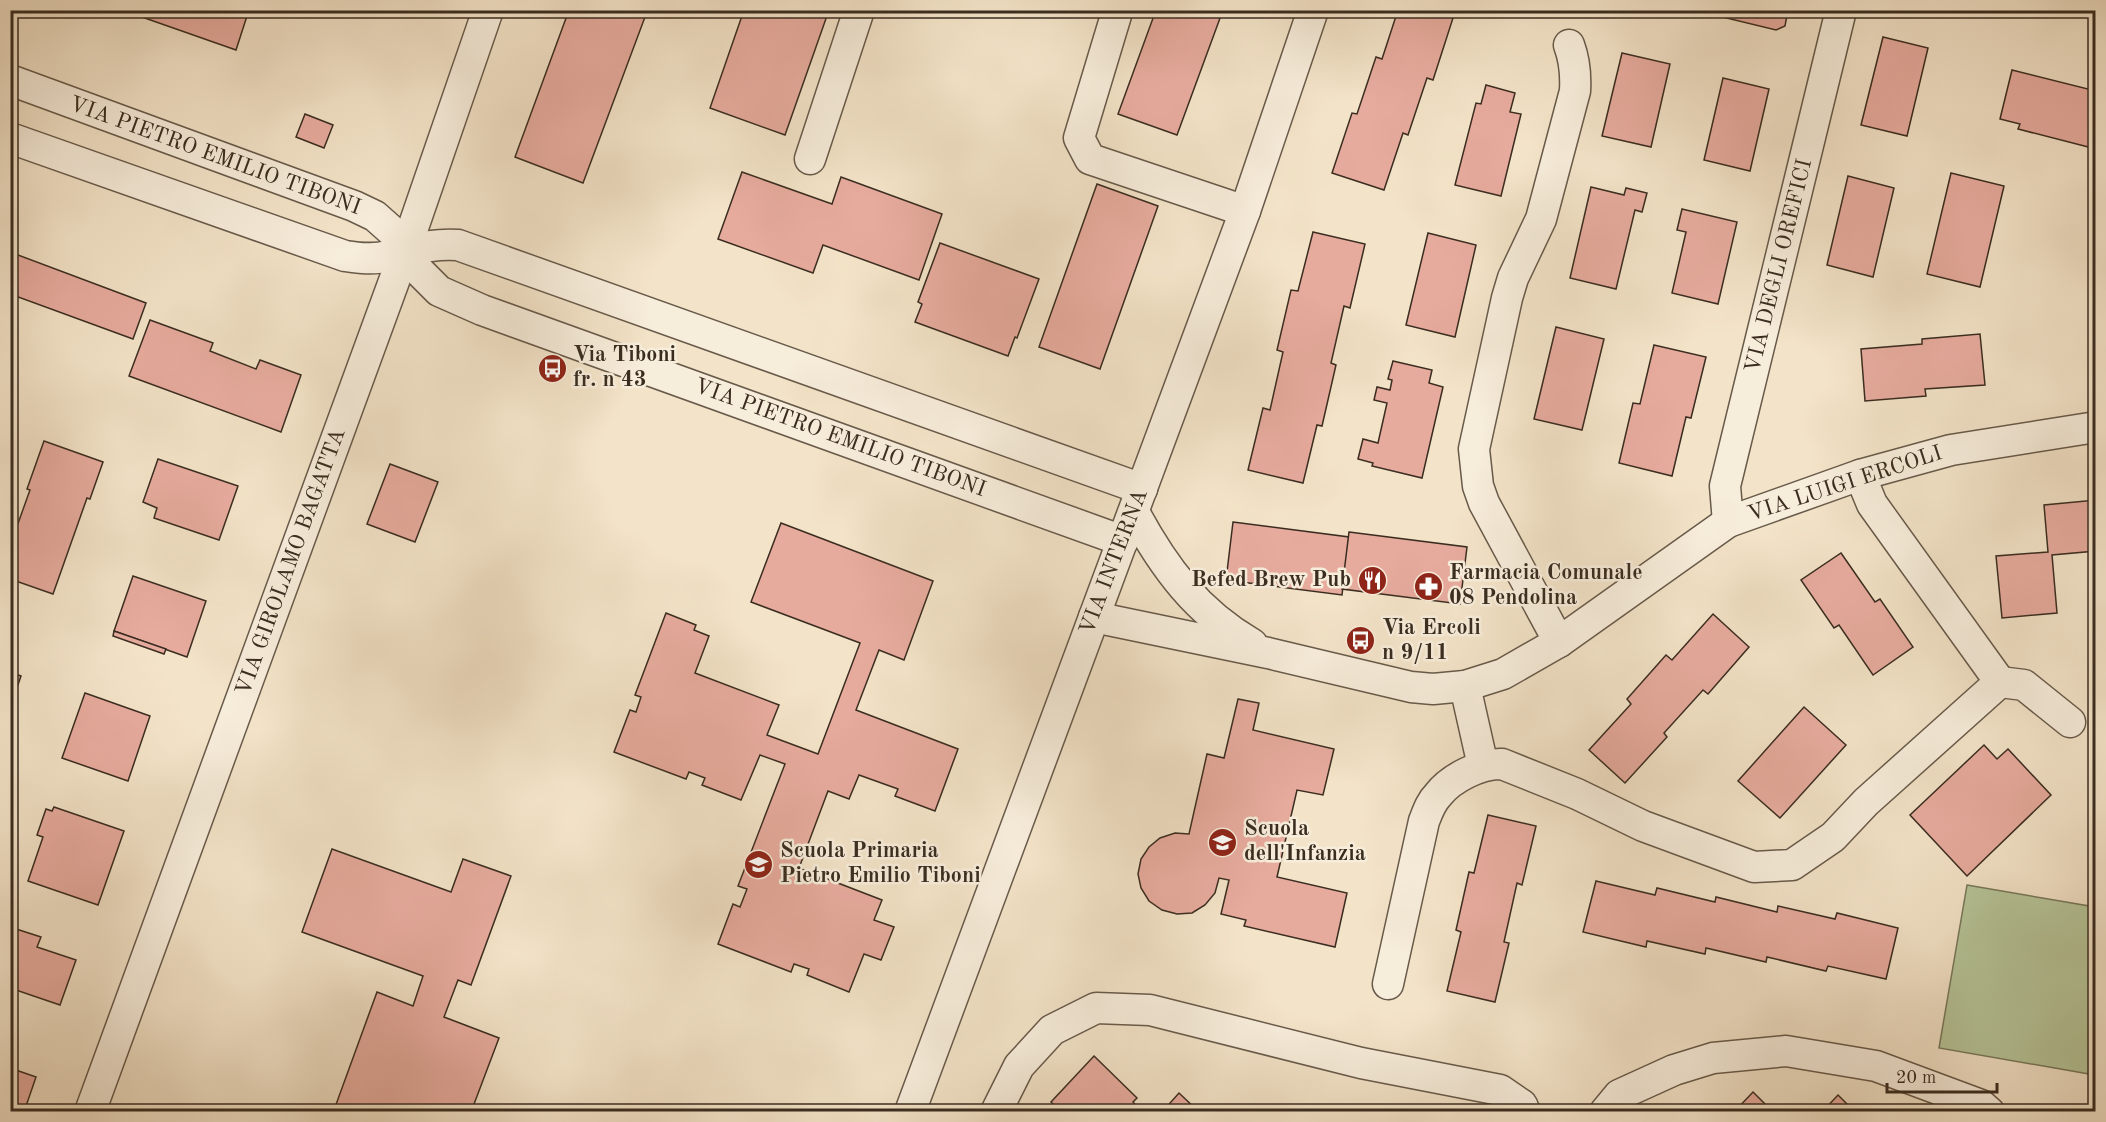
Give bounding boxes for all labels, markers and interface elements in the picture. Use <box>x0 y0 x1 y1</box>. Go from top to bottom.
street label: VIA PIETRO EMILIO TIBONI <box>66 93 364 219</box>
street label: VIA DEGLI OREFICI <box>1742 157 1816 375</box>
place label: Via Tiboni fr. n 43 <box>573 344 676 391</box>
bus stop icon: Via Tiboni fr. n 43 <box>536 352 568 384</box>
street label: VIA PIETRO EMILIO TIBONI <box>691 375 989 501</box>
street label: VIA GIROLAMO BAGATTA <box>232 425 350 698</box>
street label: VIA LUIGI ERCOLI <box>1745 442 1945 526</box>
street label: VIA INTERNA <box>1076 486 1152 638</box>
place label: Farmacia Comunale 08 Pendolina <box>1449 562 1643 609</box>
restaurant icon: Befed Brew Pub <box>1356 564 1388 596</box>
place label: Befed Brew Pub <box>1191 569 1351 591</box>
pharmacy icon: Farmacia Comunale 08 Pendolina <box>1412 570 1444 602</box>
place label: Via Ercoli n 9/11 <box>1382 617 1481 664</box>
bus stop icon: Via Ercoli n 9/11 <box>1345 625 1377 657</box>
place label: Scuola dell'Infanzia <box>1244 818 1366 865</box>
school or university icon: Scuola dell'Infanzia <box>1207 826 1239 858</box>
place label: Scuola Primaria Pietro Emilio Tiboni <box>780 840 981 887</box>
school or university icon: Scuola Primaria Pietro Emilio Tiboni <box>743 848 775 880</box>
scale bar <box>1887 1056 1996 1094</box>
text: 20 m <box>1896 1069 1936 1087</box>

